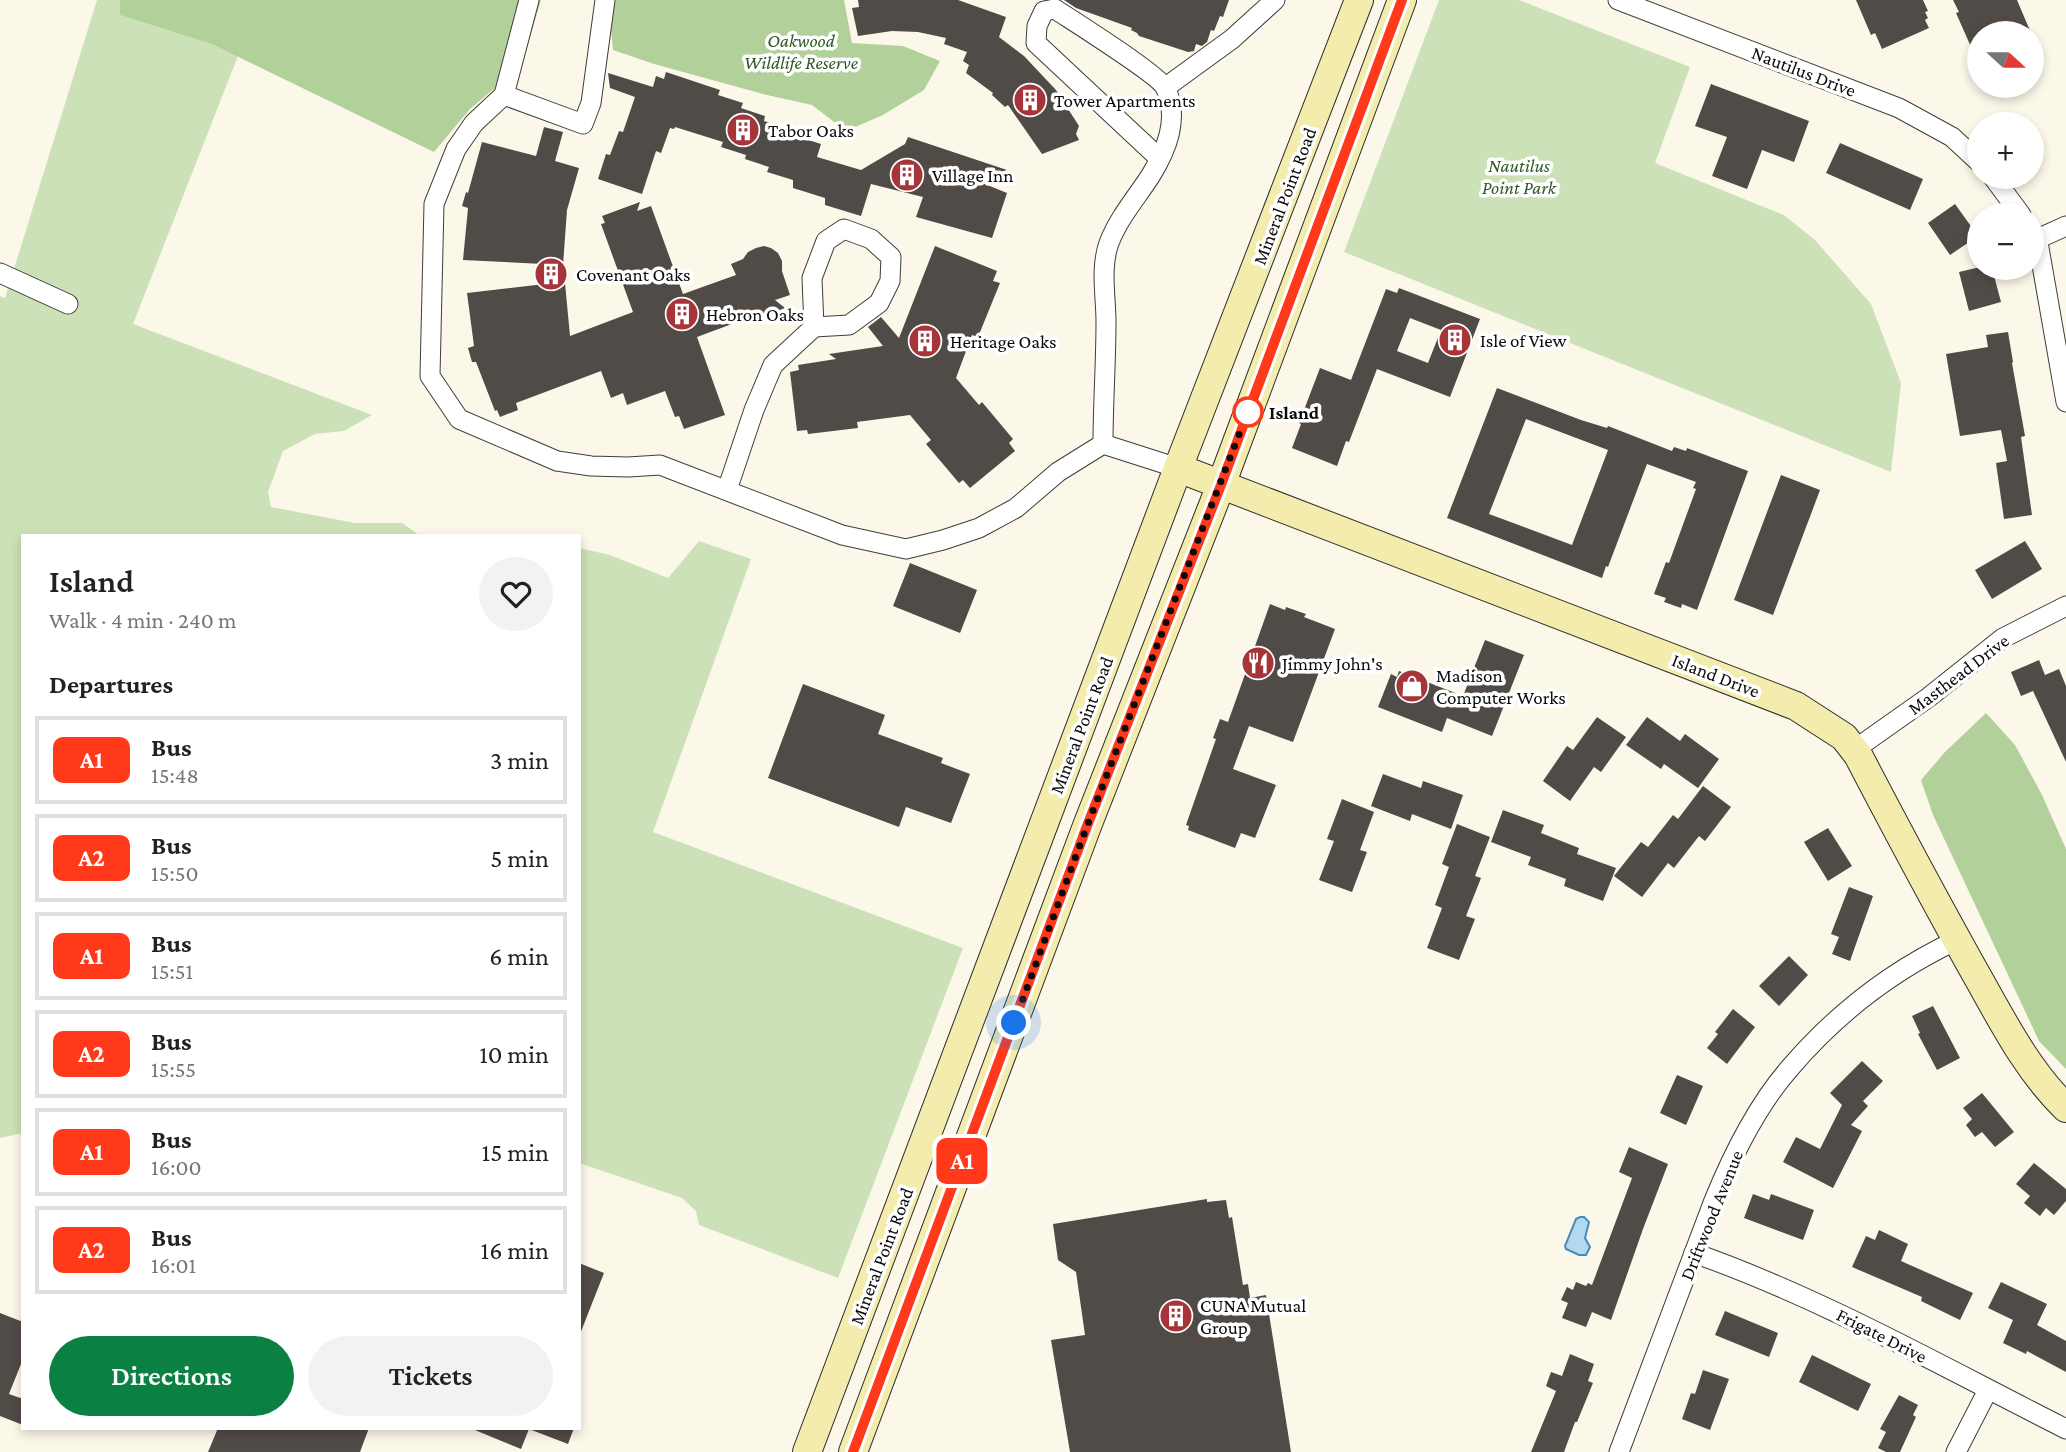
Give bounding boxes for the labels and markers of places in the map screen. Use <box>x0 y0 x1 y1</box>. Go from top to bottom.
building icon: Tower Apartments <box>1011 81 1049 119</box>
place label: Tower Apartments <box>1054 90 1195 111</box>
building icon: Tabor Oaks <box>724 111 762 149</box>
place label: Tabor Oaks <box>768 120 854 141</box>
building icon: Village Inn <box>888 156 926 194</box>
place label: Village Inn <box>932 165 1013 186</box>
building icon: Covenant Oaks <box>532 255 570 293</box>
place label: Covenant Oaks <box>576 264 690 285</box>
building icon: Hebron Oaks <box>663 295 701 333</box>
place label: Hebron Oaks <box>706 304 804 325</box>
building icon: Isle of View <box>1436 321 1474 359</box>
building icon: Heritage Oaks <box>906 322 944 360</box>
place label: Isle of View <box>1480 330 1567 351</box>
place label: Heritage Oaks <box>950 331 1057 352</box>
marker: Island <box>1233 397 1263 427</box>
place label: Island <box>1269 402 1320 423</box>
restaurant icon: Jimmy John's <box>1239 644 1277 682</box>
place label: Jimmy John's <box>1280 653 1383 674</box>
place label: Madison Computer Works <box>1436 665 1566 708</box>
shop icon: Madison Computer Works <box>1393 667 1431 705</box>
place label: CUNA Mutual Group <box>1200 1295 1306 1338</box>
building icon: CUNA Mutual Group <box>1157 1297 1195 1335</box>

